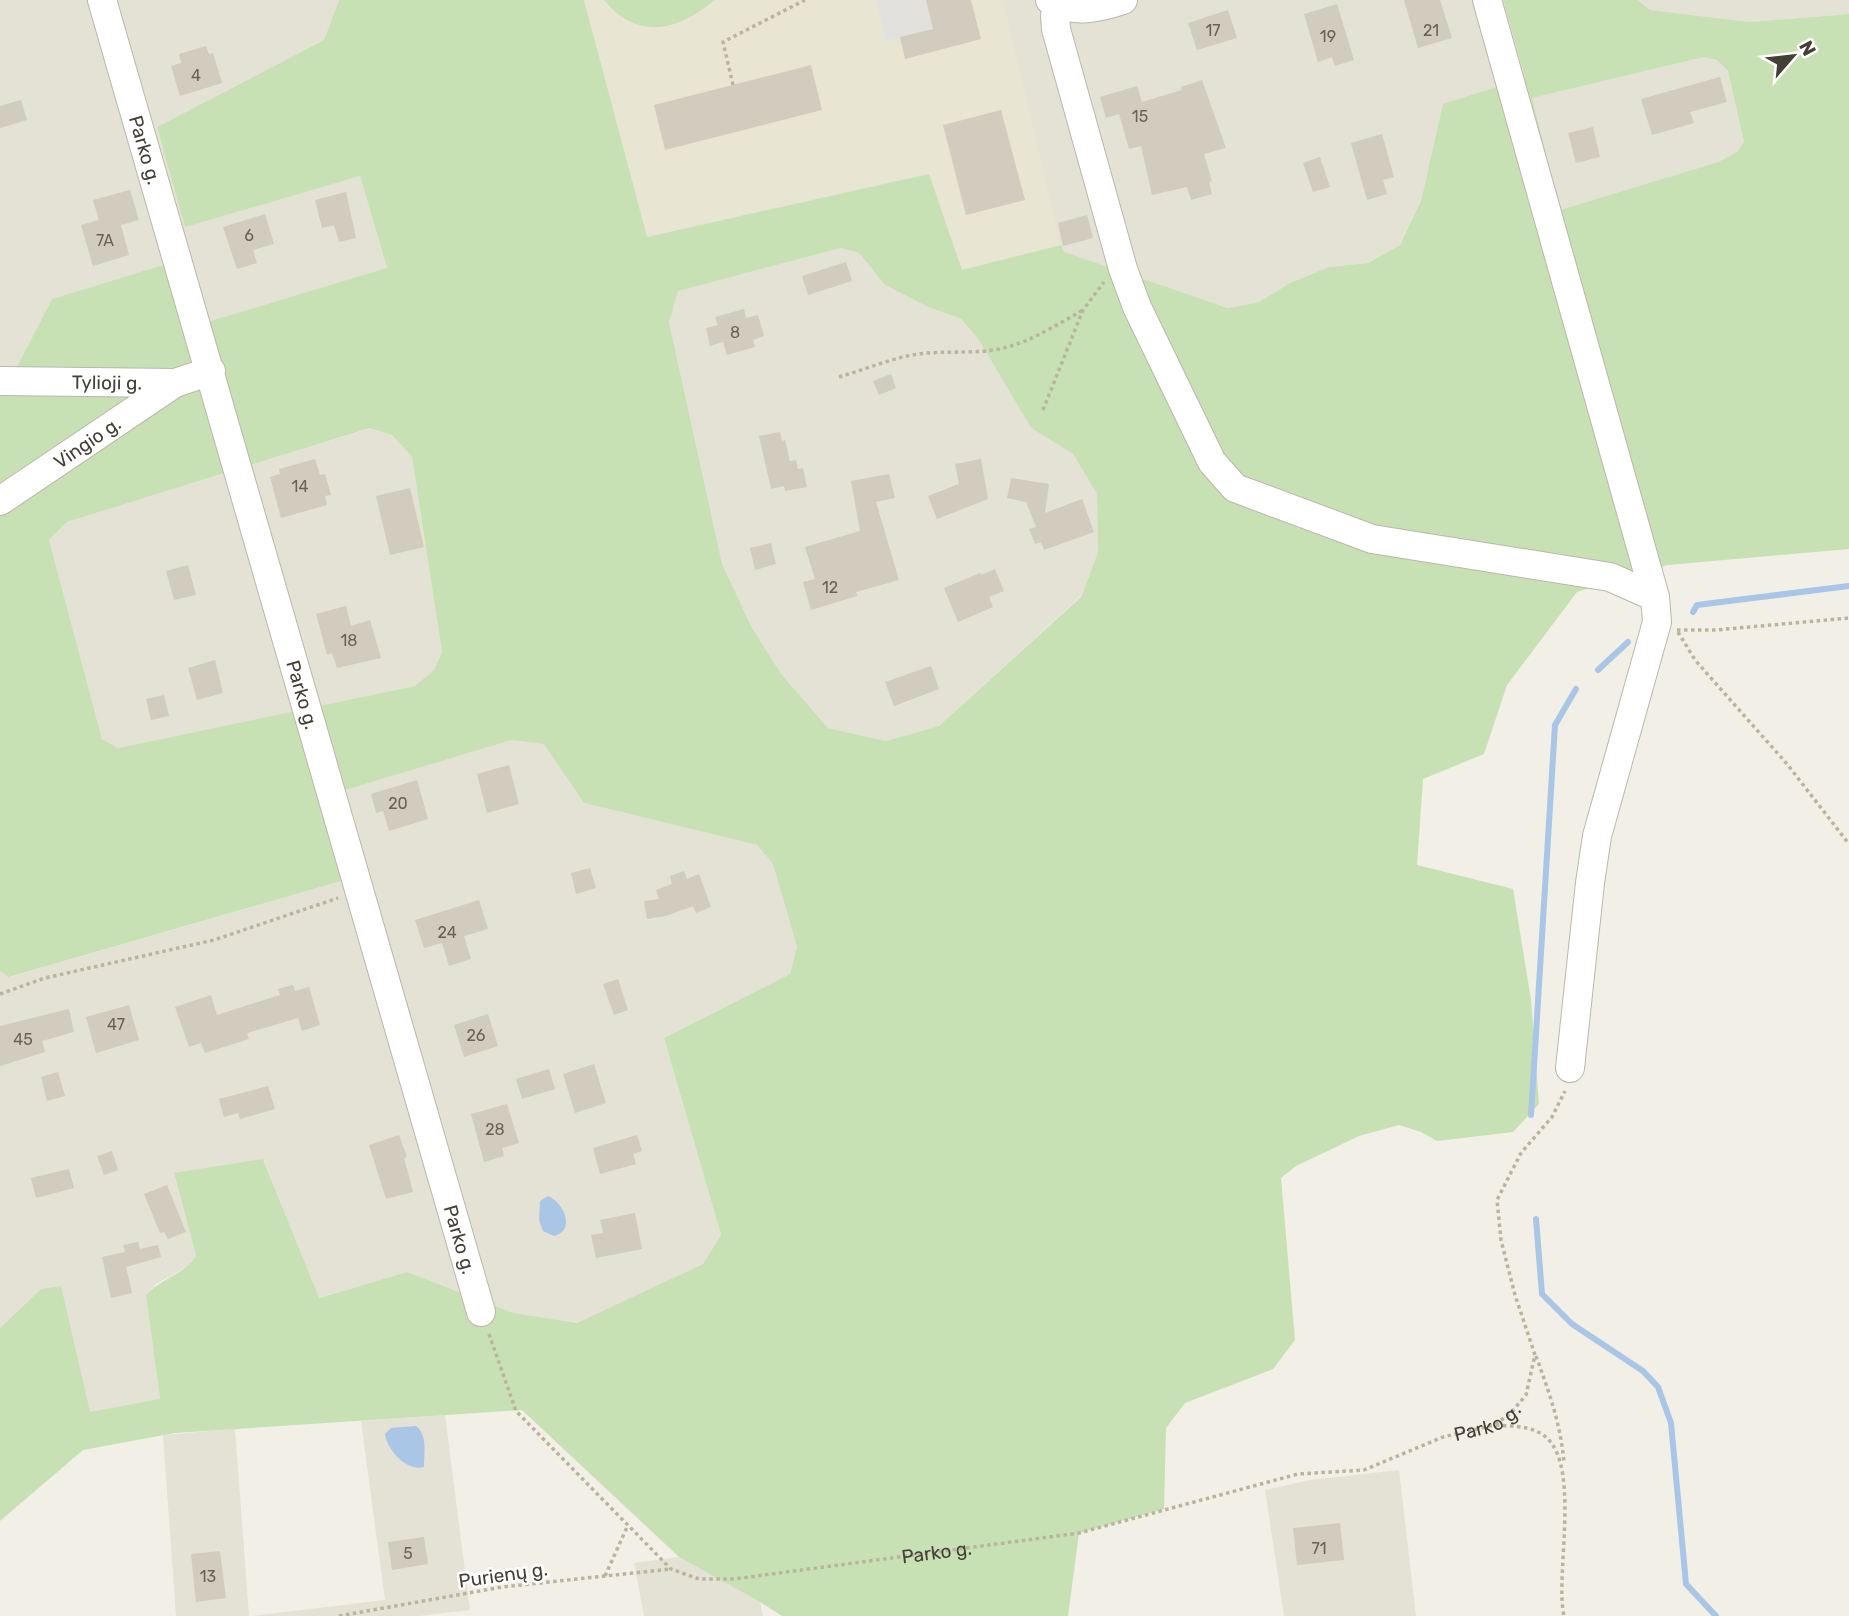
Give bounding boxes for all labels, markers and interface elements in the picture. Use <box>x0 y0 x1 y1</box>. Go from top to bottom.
house number: 17 <box>1205 21 1221 40</box>
house number: 21 <box>1423 21 1439 40</box>
north arrow <box>1758 21 1828 91</box>
house number: 19 <box>1320 27 1336 46</box>
text: N <box>1794 37 1821 60</box>
house number: 4 <box>191 66 201 85</box>
house number: 15 <box>1132 107 1148 126</box>
street label: Parko g. <box>124 113 166 187</box>
house number: 6 <box>244 226 254 245</box>
house number: 7A <box>96 231 114 250</box>
house number: 8 <box>730 323 740 342</box>
street label: Tylioji g. <box>72 370 142 394</box>
street label: Vingio g. <box>49 411 125 473</box>
house number: 14 <box>292 477 308 496</box>
house number: 12 <box>822 578 838 597</box>
house number: 18 <box>340 631 358 650</box>
street label: Parko g. <box>282 657 324 732</box>
house number: 20 <box>388 794 408 813</box>
house number: 24 <box>437 923 457 942</box>
house number: 47 <box>107 1015 125 1034</box>
house number: 26 <box>466 1026 486 1045</box>
house number: 45 <box>13 1030 33 1049</box>
house number: 28 <box>485 1120 505 1139</box>
street label: Parko g. <box>439 1202 481 1277</box>
street label: Parko g. <box>1451 1399 1525 1446</box>
street label: Parko g. <box>900 1536 973 1568</box>
house number: 71 <box>1311 1539 1327 1558</box>
house number: 5 <box>403 1544 413 1563</box>
street label: Purienų g. <box>457 1557 549 1593</box>
house number: 13 <box>200 1567 216 1586</box>

